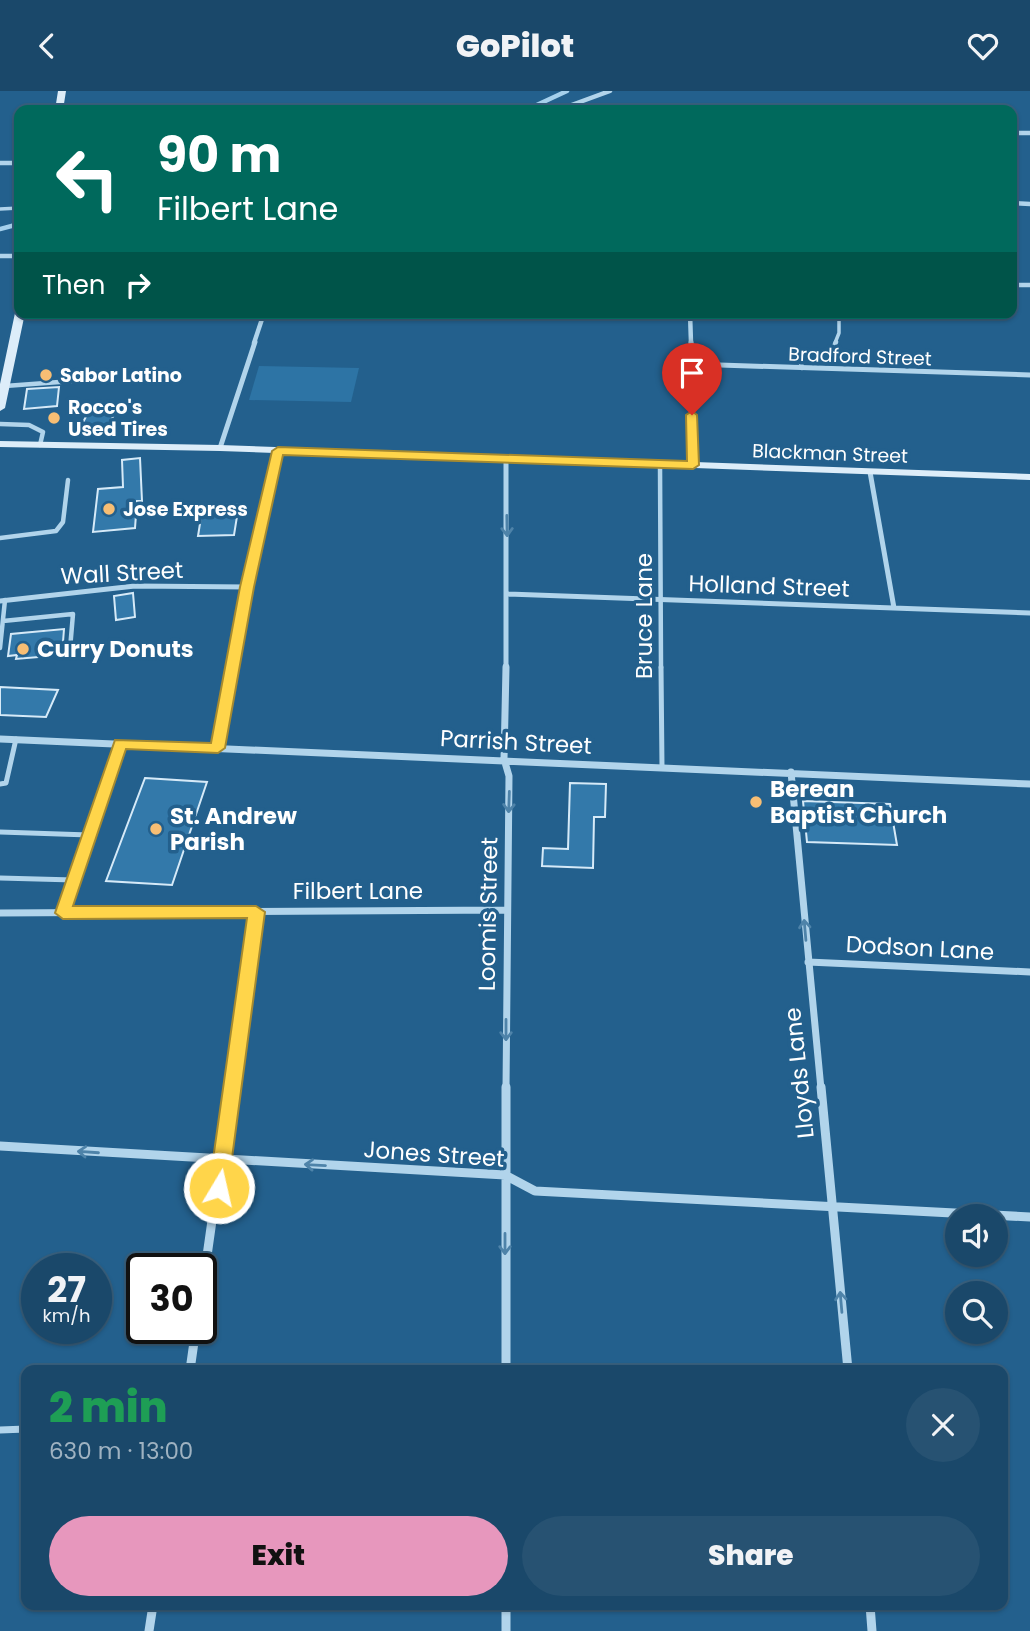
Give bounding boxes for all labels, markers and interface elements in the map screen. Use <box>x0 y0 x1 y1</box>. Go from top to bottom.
text: GoPilot <box>456 23 574 68</box>
icon: back <box>28 27 66 65</box>
icon: heart <box>964 27 1002 65</box>
text: 90 m <box>157 121 281 189</box>
icon: left <box>42 133 133 224</box>
text: Filbert Lane <box>157 186 338 231</box>
icon: right <box>119 266 157 304</box>
text: Then <box>42 267 105 303</box>
street label: Bradford Street <box>788 341 932 372</box>
pin <box>662 343 722 415</box>
icon: arrive <box>673 354 711 392</box>
place label: Sabor Latino <box>60 362 182 389</box>
marker: Sabor Latino <box>38 367 54 383</box>
place label: Rocco's Used Tires <box>68 394 168 443</box>
marker: Rocco's Used Tires <box>46 410 62 426</box>
street label: Blackman Street <box>752 437 908 470</box>
place label: Jose Express <box>123 496 248 523</box>
marker: Jose Express <box>101 501 117 517</box>
one-way arrow <box>500 515 514 538</box>
street label: Bruce Lane <box>628 553 660 679</box>
street label: Wall Street <box>60 554 184 592</box>
street label: Holland Street <box>688 567 850 605</box>
place label: Curry Donuts <box>37 633 194 665</box>
marker: Curry Donuts <box>15 641 31 657</box>
street label: Parrish Street <box>439 722 593 762</box>
place label: Berean Baptist Church <box>770 773 947 831</box>
one-way arrow <box>502 790 515 813</box>
marker: Berean Baptist Church <box>748 794 764 810</box>
place label: St. Andrew Parish <box>170 800 297 858</box>
marker: St. Andrew Parish <box>148 821 164 837</box>
street label: Loomis Street <box>471 837 505 991</box>
street label: Filbert Lane <box>293 875 423 907</box>
one-way arrow <box>798 919 811 941</box>
street label: Dodson Lane <box>845 928 995 968</box>
street label: Lloyds Lane <box>776 1006 822 1140</box>
one-way arrow <box>499 1018 513 1041</box>
street label: Jones Street <box>362 1133 506 1175</box>
one-way arrow <box>76 1145 99 1158</box>
position arrow <box>182 1151 256 1225</box>
one-way arrow <box>304 1158 326 1171</box>
map controls <box>945 1204 1008 1344</box>
button: sound <box>945 1204 1008 1267</box>
one-way arrow <box>498 1232 512 1255</box>
speed limit sign: 30 <box>126 1253 217 1344</box>
text: 27 <box>47 1265 86 1314</box>
button: search <box>945 1281 1008 1344</box>
one-way arrow <box>834 1292 847 1314</box>
text: km/h <box>43 1303 90 1328</box>
text: 2 min <box>49 1378 167 1437</box>
button: close <box>906 1388 980 1462</box>
text: 630 m · 13:00 <box>49 1435 193 1467</box>
button: Exit <box>49 1516 508 1596</box>
button: Share <box>522 1516 980 1596</box>

